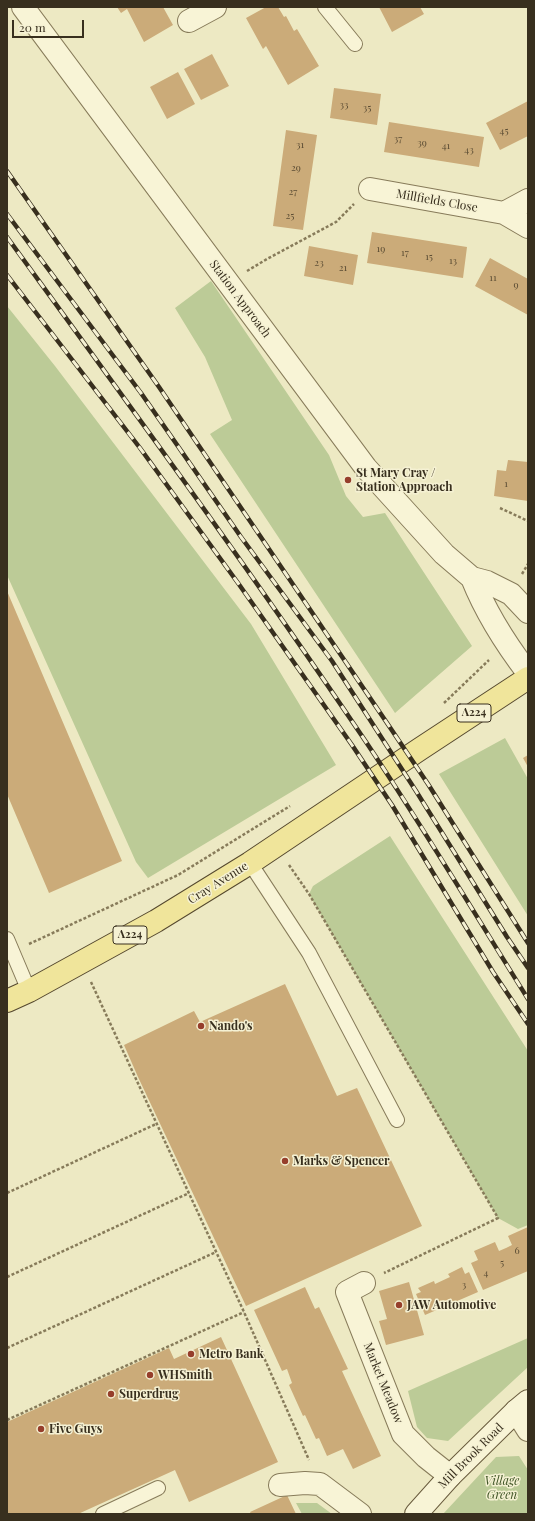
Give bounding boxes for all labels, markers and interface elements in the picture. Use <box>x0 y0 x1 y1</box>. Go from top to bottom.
scale bar <box>14 12 86 38</box>
text: 20 m <box>19 19 46 35</box>
house number: 33 <box>339 99 349 111</box>
house number: 35 <box>363 102 371 114</box>
house number: 45 <box>499 125 509 137</box>
house number: 37 <box>394 133 402 145</box>
house number: 39 <box>417 137 427 149</box>
house number: 31 <box>296 139 304 151</box>
house number: 41 <box>442 140 450 152</box>
house number: 43 <box>464 144 474 156</box>
house number: 29 <box>291 162 301 174</box>
house number: 27 <box>289 186 297 198</box>
street label: Millfields Close <box>395 187 479 215</box>
house number: 25 <box>286 210 294 222</box>
house number: 19 <box>377 243 385 255</box>
house number: 17 <box>401 247 409 259</box>
house number: 15 <box>425 251 433 263</box>
house number: 13 <box>449 255 457 267</box>
street label: Station Approach <box>206 257 274 341</box>
house number: 23 <box>314 257 324 269</box>
house number: 21 <box>339 262 347 274</box>
house number: 11 <box>489 272 497 284</box>
house number: 9 <box>513 279 519 291</box>
place label: St Mary Cray / Station Approach <box>356 466 452 494</box>
marker: St Mary Cray / Station Approach <box>343 475 353 485</box>
house number: 1 <box>504 478 508 490</box>
road number: A224 <box>457 704 491 722</box>
street label: Cray Avenue <box>185 859 251 907</box>
road number: A224 <box>113 926 147 944</box>
place label: Nando's <box>209 1019 253 1033</box>
marker: Nando's <box>196 1021 206 1031</box>
place label: Marks & Spencer <box>293 1154 390 1168</box>
marker: Marks & Spencer <box>280 1156 290 1166</box>
house number: 6 <box>514 1245 520 1257</box>
house number: 5 <box>500 1257 504 1269</box>
house number: 4 <box>484 1267 488 1279</box>
house number: 3 <box>462 1279 466 1291</box>
place label: JAW Automotive <box>407 1298 496 1312</box>
marker: JAW Automotive <box>394 1300 404 1310</box>
street label: Market Meadow <box>360 1340 406 1426</box>
place label: Metro Bank <box>199 1347 264 1361</box>
marker: Metro Bank <box>186 1349 196 1359</box>
place label: WHSmith <box>158 1368 212 1382</box>
marker: WHSmith <box>145 1370 155 1380</box>
place label: Superdrug <box>119 1387 179 1401</box>
marker: Superdrug <box>106 1389 116 1399</box>
street label: Mill Brook Road <box>435 1420 507 1492</box>
place label: Five Guys <box>49 1422 102 1436</box>
marker: Five Guys <box>36 1424 46 1434</box>
park label: Village Green <box>485 1474 519 1502</box>

